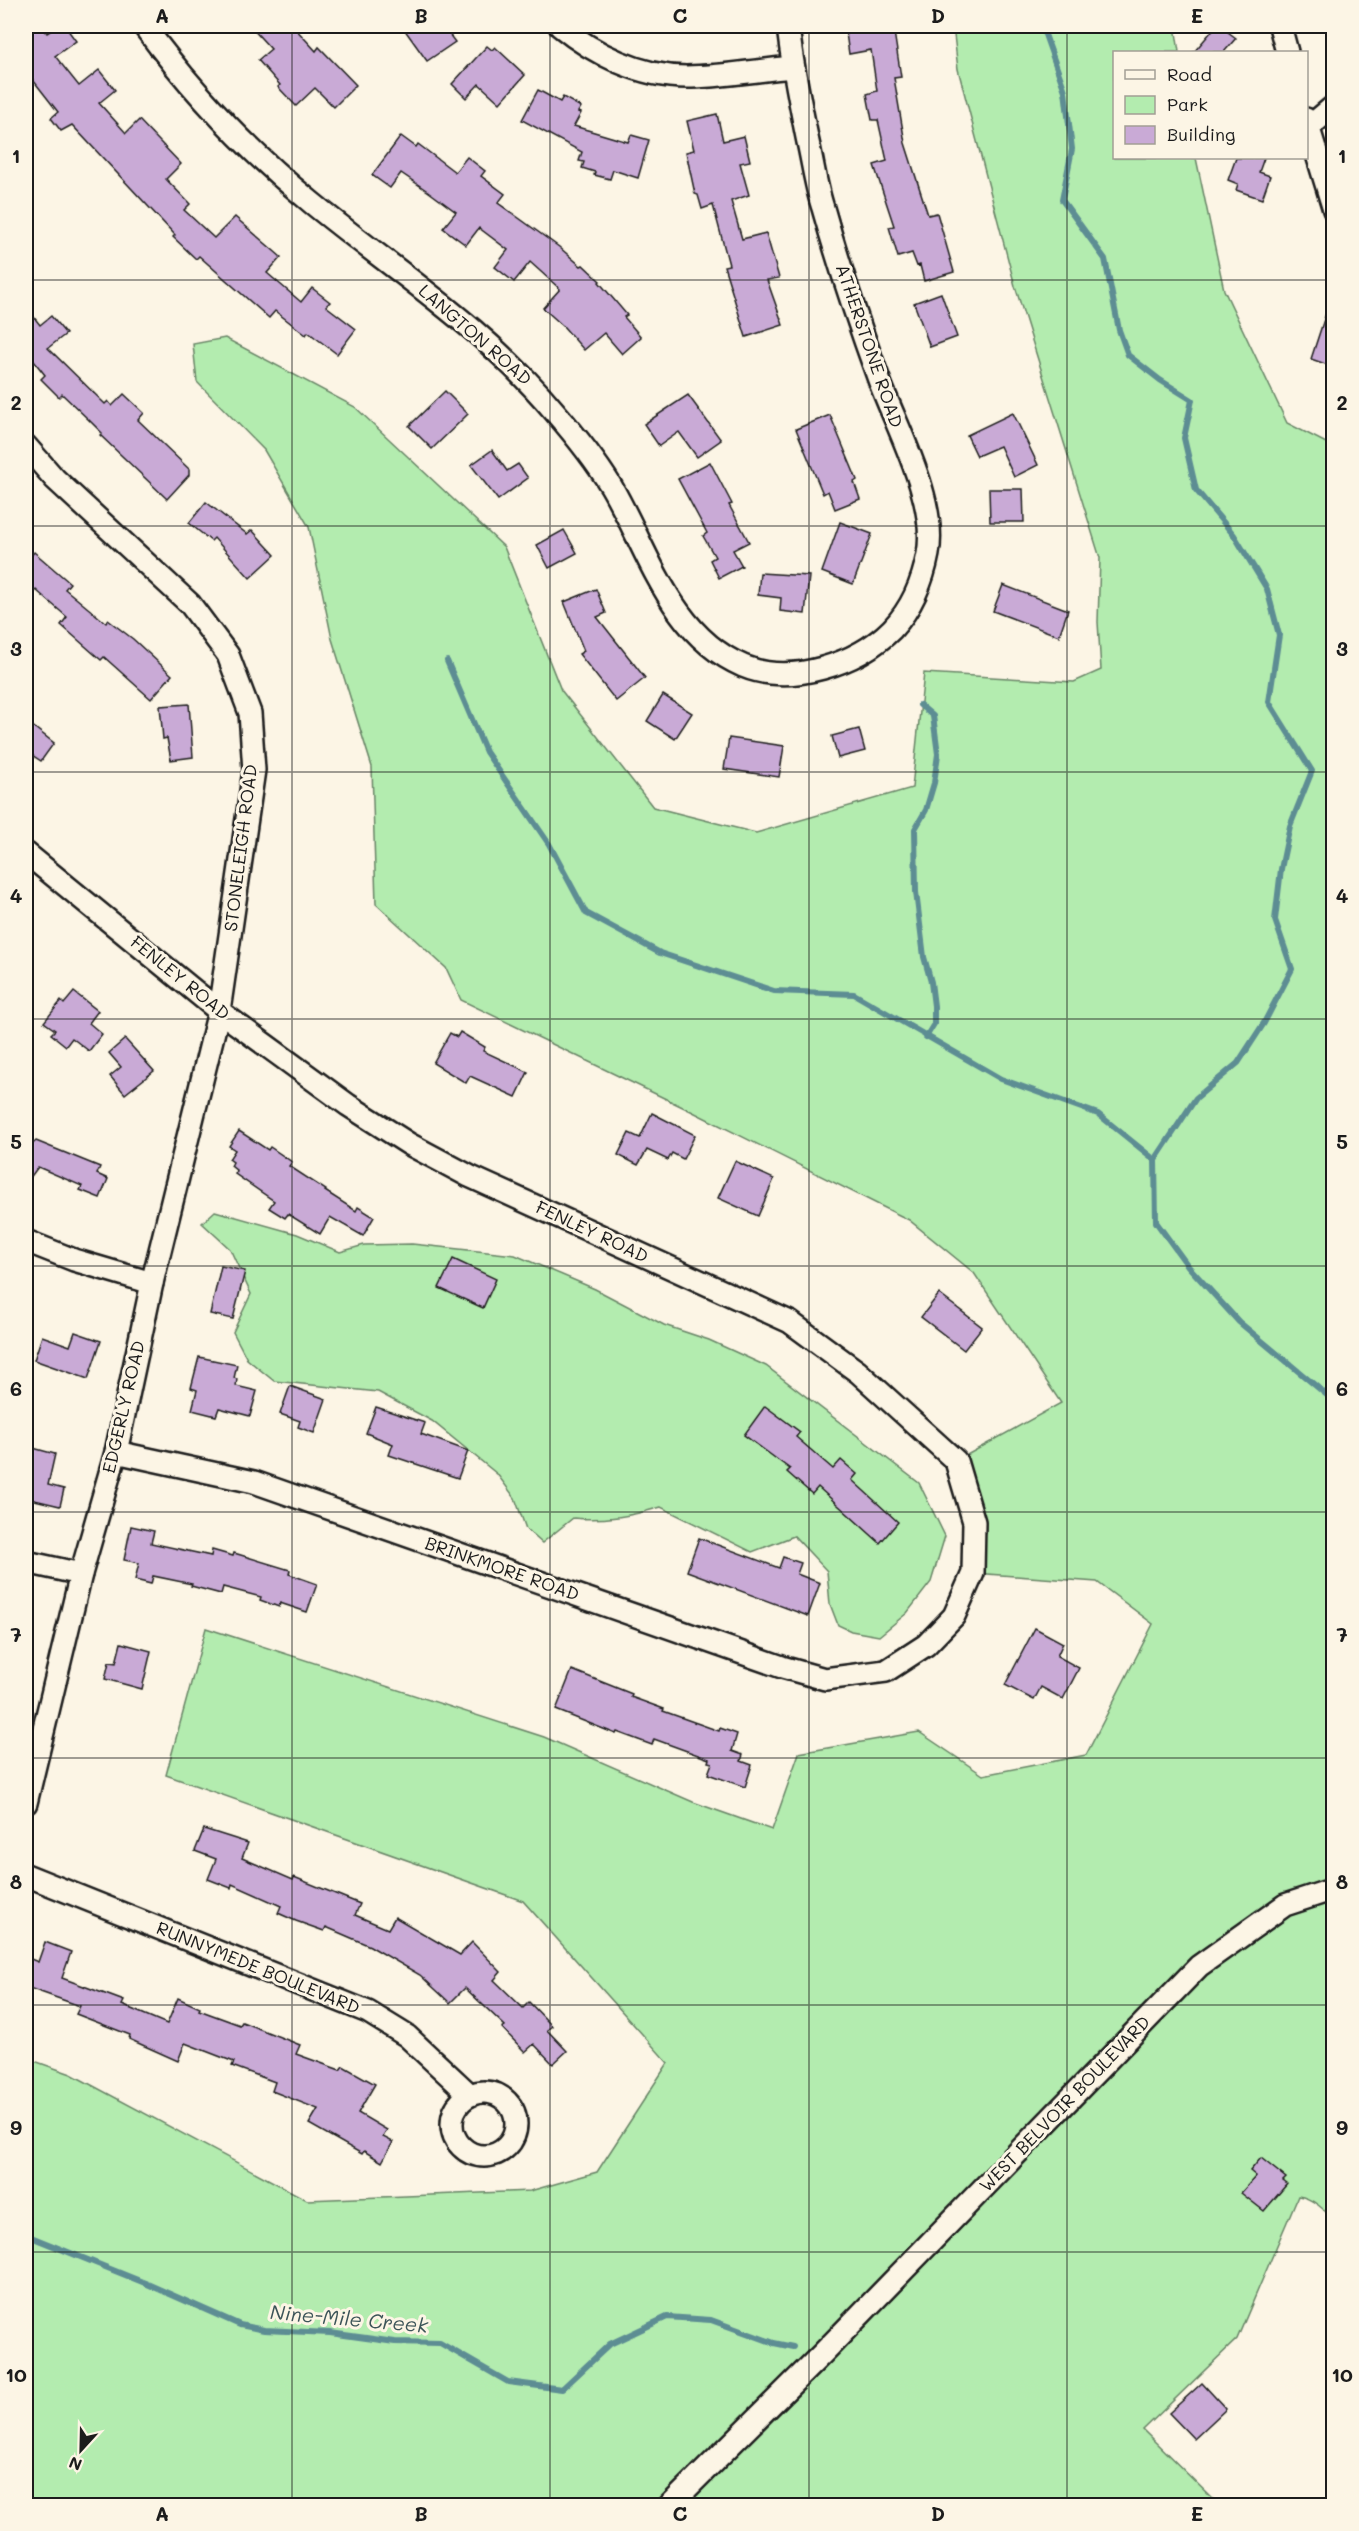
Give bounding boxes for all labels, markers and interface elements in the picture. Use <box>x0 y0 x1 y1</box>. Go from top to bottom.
text: A <box>155 2 169 28</box>
text: B <box>414 2 428 28</box>
text: C <box>673 2 688 28</box>
text: D <box>931 2 945 28</box>
text: E <box>1191 2 1203 28</box>
legend <box>1113 51 1308 159</box>
text: Road <box>1167 62 1212 86</box>
text: Park <box>1167 92 1208 116</box>
text: Building <box>1167 122 1235 146</box>
text: 1 <box>12 142 20 168</box>
text: 1 <box>1338 142 1346 168</box>
street label: ATHERSTONE ROAD <box>831 261 909 431</box>
street label: LANGTON ROAD <box>414 278 537 390</box>
text: 2 <box>10 389 22 415</box>
text: 2 <box>1336 389 1348 415</box>
text: 3 <box>10 635 22 661</box>
text: 3 <box>1336 635 1348 661</box>
street label: STONELEIGH ROAD <box>218 763 262 933</box>
text: 4 <box>10 882 23 908</box>
text: 4 <box>1336 882 1349 908</box>
street label: FENLEY ROAD <box>126 930 235 1025</box>
text: 5 <box>10 1128 22 1154</box>
text: 5 <box>1336 1128 1348 1154</box>
street label: FENLEY ROAD <box>532 1195 653 1268</box>
street label: EDGERLY ROAD <box>96 1338 150 1475</box>
text: 6 <box>10 1375 22 1401</box>
text: 6 <box>1336 1375 1348 1401</box>
street label: BRINKMORE ROAD <box>422 1530 583 1606</box>
text: 7 <box>10 1621 22 1647</box>
text: 7 <box>1336 1621 1348 1647</box>
text: 8 <box>10 1868 22 1894</box>
text: 8 <box>1336 1868 1348 1894</box>
street label: RUNNYMEDE BOULEVARD <box>153 1915 364 2019</box>
street label: WEST BELVOIR BOULEVARD <box>974 2010 1155 2197</box>
text: 9 <box>10 2114 22 2140</box>
text: 9 <box>1336 2114 1348 2140</box>
water label: Nine-Mile Creek <box>269 2298 429 2338</box>
text: 10 <box>5 2361 27 2387</box>
text: 10 <box>1331 2361 1353 2387</box>
north arrow <box>51 2420 111 2480</box>
text: N <box>66 2452 85 2476</box>
text: A <box>155 2500 169 2526</box>
text: B <box>414 2500 428 2526</box>
text: C <box>673 2500 688 2526</box>
text: D <box>931 2500 945 2526</box>
text: E <box>1191 2500 1203 2526</box>

